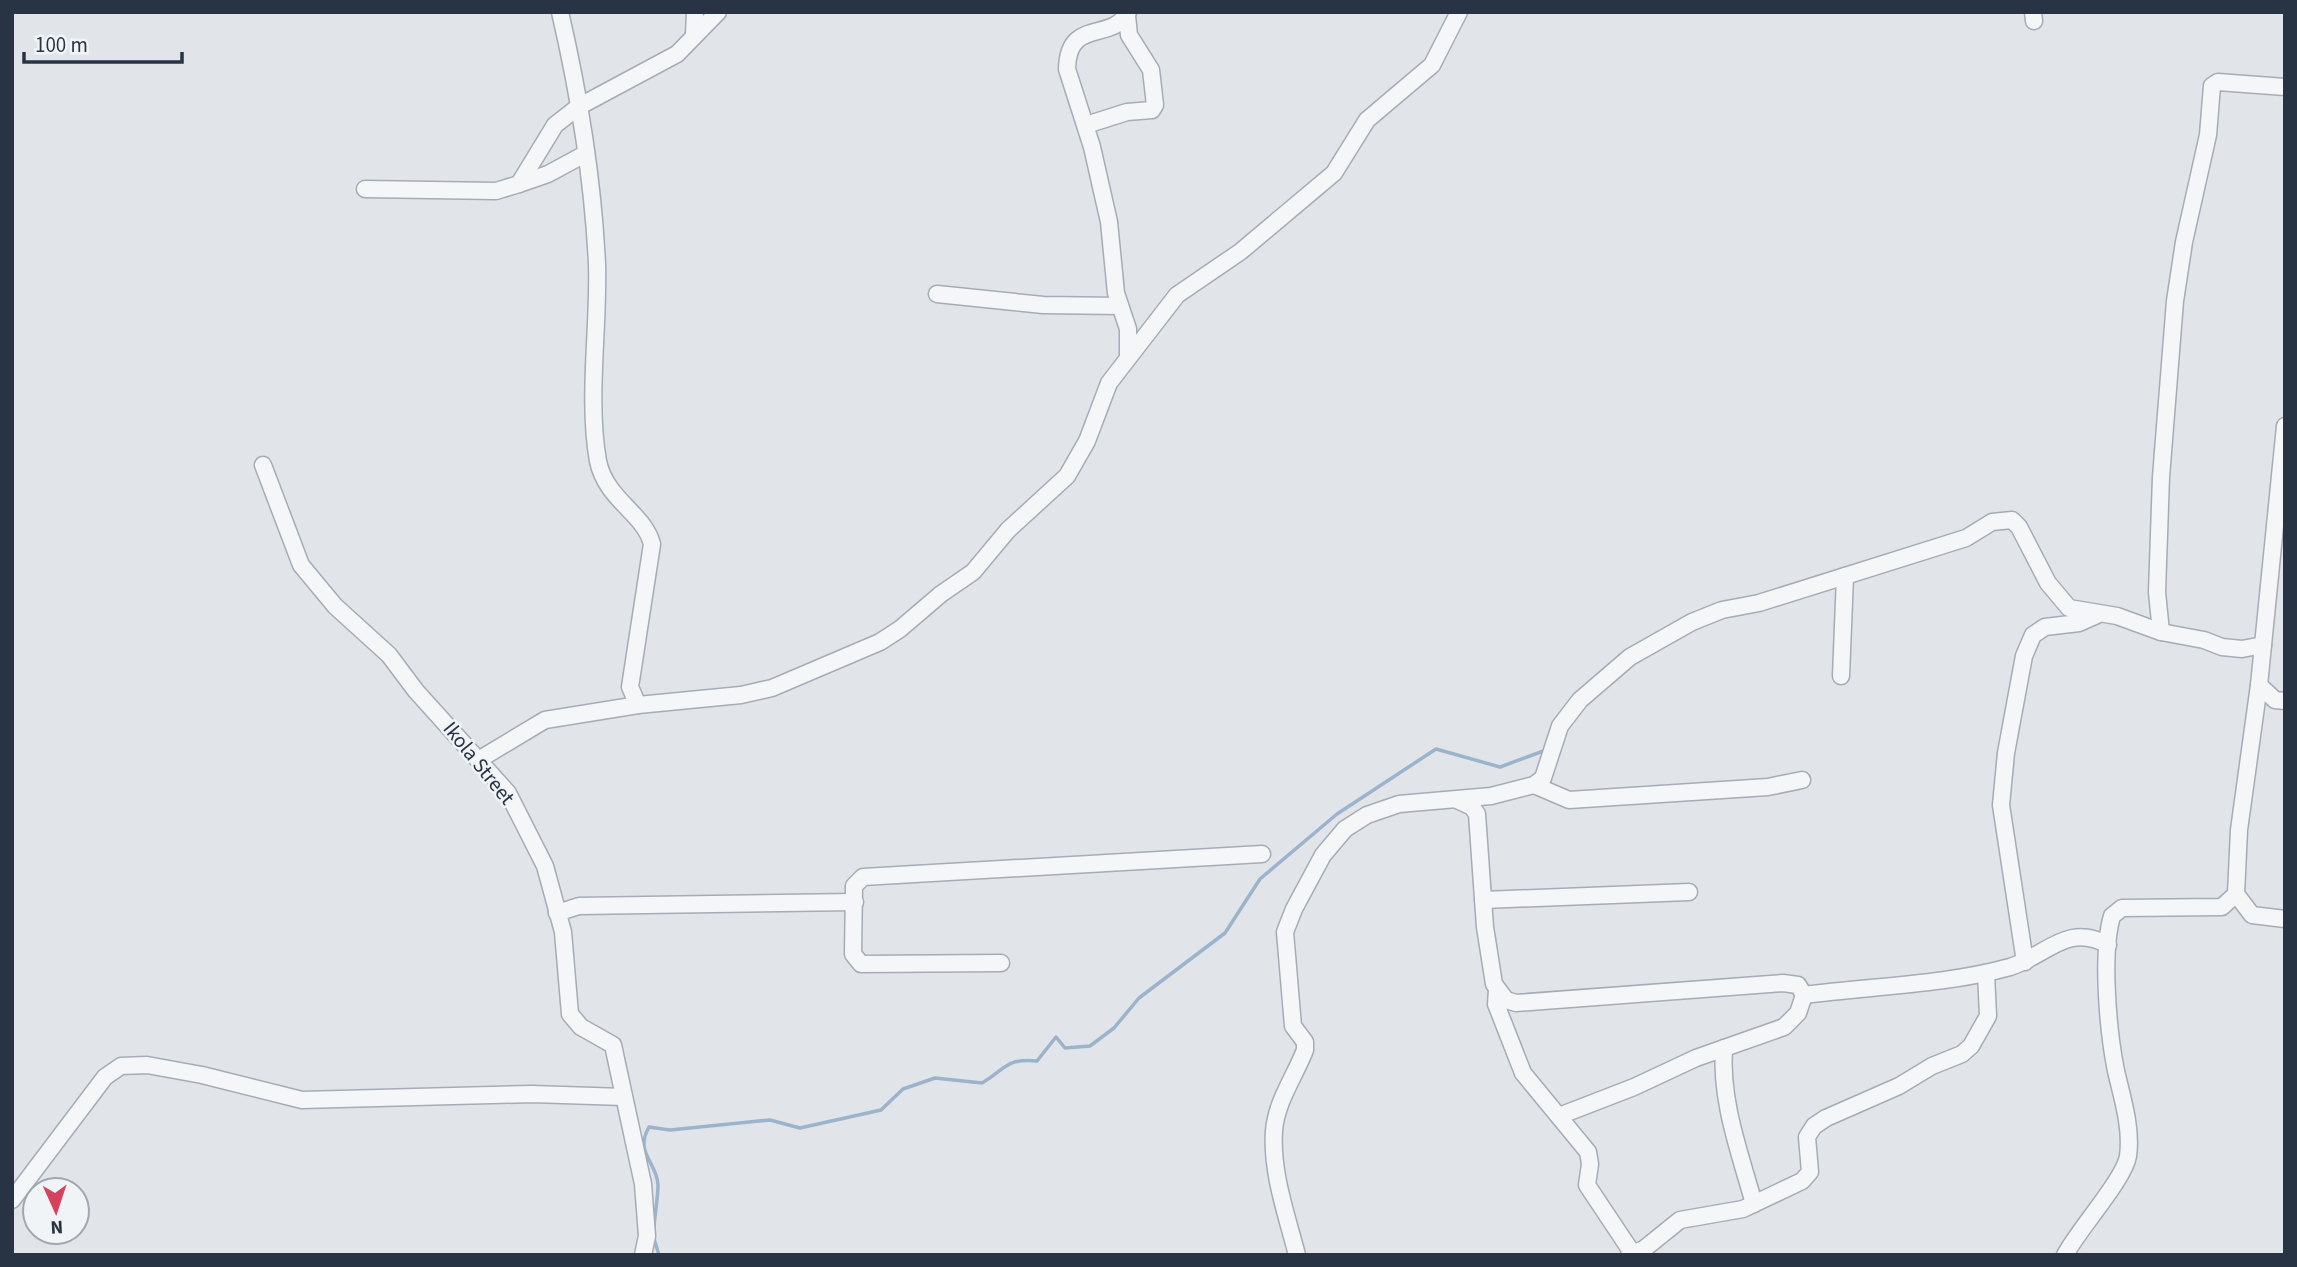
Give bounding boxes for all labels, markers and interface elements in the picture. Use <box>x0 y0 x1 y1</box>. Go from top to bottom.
scale bar <box>24 21 182 65</box>
text: 100 m <box>35 30 88 60</box>
street label: Ikola Street <box>436 715 522 811</box>
north arrow <box>21 1176 91 1246</box>
text: N <box>50 1213 64 1240</box>

